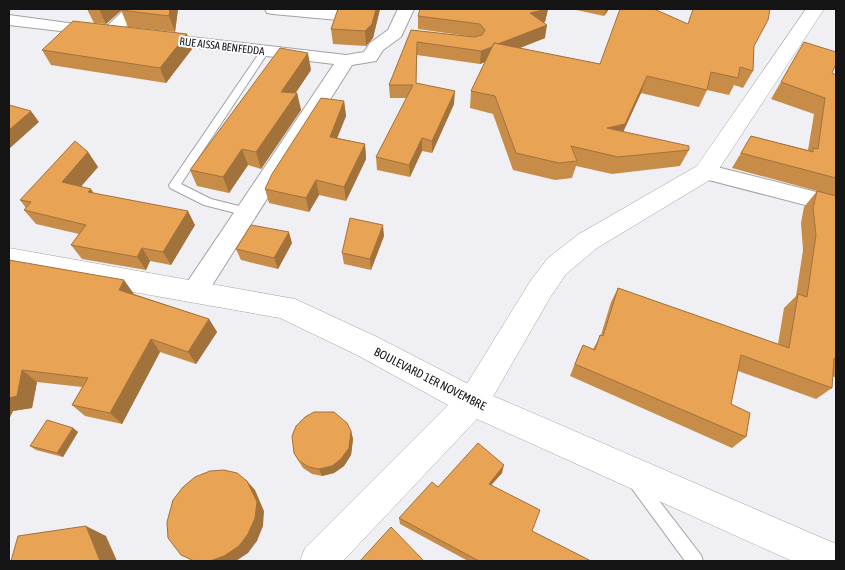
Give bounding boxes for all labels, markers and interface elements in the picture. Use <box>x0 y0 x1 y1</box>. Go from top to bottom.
street label: RUE AISSA BENFEDDA <box>179 35 266 57</box>
street label: BOULEVARD 1ER NOVEMBRE <box>372 345 488 413</box>

